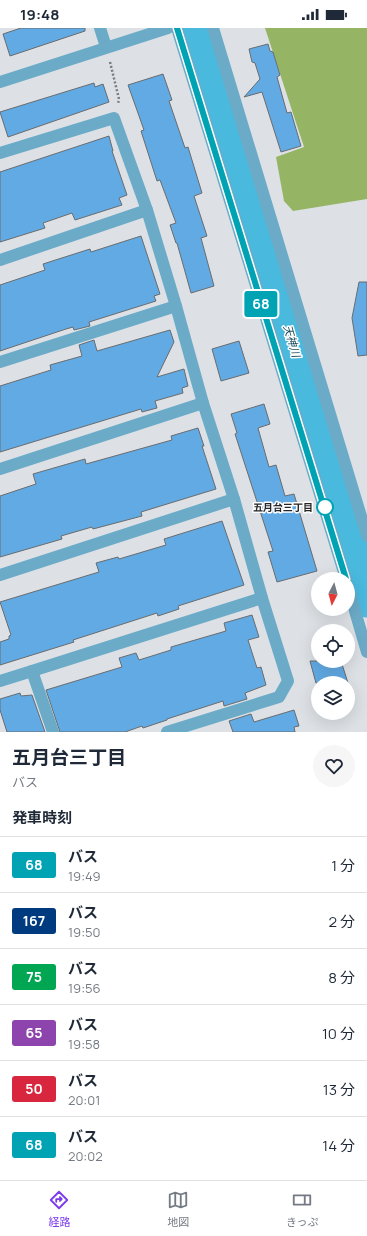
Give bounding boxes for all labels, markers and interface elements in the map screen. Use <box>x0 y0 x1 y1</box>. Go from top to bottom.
text: 19:48 <box>20 4 59 25</box>
line badge: 68 <box>243 291 279 317</box>
text: 68 <box>252 294 270 313</box>
water label: 天神川 <box>281 323 305 360</box>
marker: 五月台三丁目 <box>316 498 334 516</box>
place label: 五月台三丁目 <box>253 500 313 514</box>
north arrow <box>311 572 355 616</box>
map controls <box>311 572 355 720</box>
button: locate <box>311 624 355 668</box>
button: layers <box>311 676 355 720</box>
text: 五月台三丁目 <box>12 744 126 770</box>
button: heart <box>313 745 355 787</box>
text: バス <box>12 773 38 791</box>
text: 発車時刻 <box>12 807 72 828</box>
text: バス <box>68 846 98 867</box>
text: 68 <box>25 855 43 874</box>
text: 1 分 <box>331 855 355 876</box>
text: 19:49 <box>68 867 101 885</box>
text: バス <box>68 902 98 923</box>
text: 167 <box>23 911 45 930</box>
text: 2 分 <box>328 911 355 932</box>
text: 19:50 <box>68 923 100 941</box>
text: バス <box>68 958 98 979</box>
text: 75 <box>26 967 42 986</box>
text: 8 分 <box>328 967 355 988</box>
text: 19:56 <box>68 979 101 997</box>
text: バス <box>68 1014 98 1035</box>
text: 65 <box>26 1023 42 1042</box>
text: 10 分 <box>322 1023 355 1044</box>
text: 19:58 <box>68 1035 100 1053</box>
text: バス <box>68 1070 98 1091</box>
text: 50 <box>25 1079 43 1098</box>
text: 13 分 <box>323 1079 355 1100</box>
text: 20:01 <box>68 1091 100 1109</box>
text: バス <box>68 1126 98 1147</box>
text: 68 <box>25 1135 43 1154</box>
text: 14 分 <box>322 1135 355 1156</box>
text: 20:02 <box>68 1147 103 1165</box>
tab: 経路 <box>48 1189 70 1229</box>
tab: 地図 <box>167 1189 189 1229</box>
tab: きっぷ <box>286 1189 319 1229</box>

